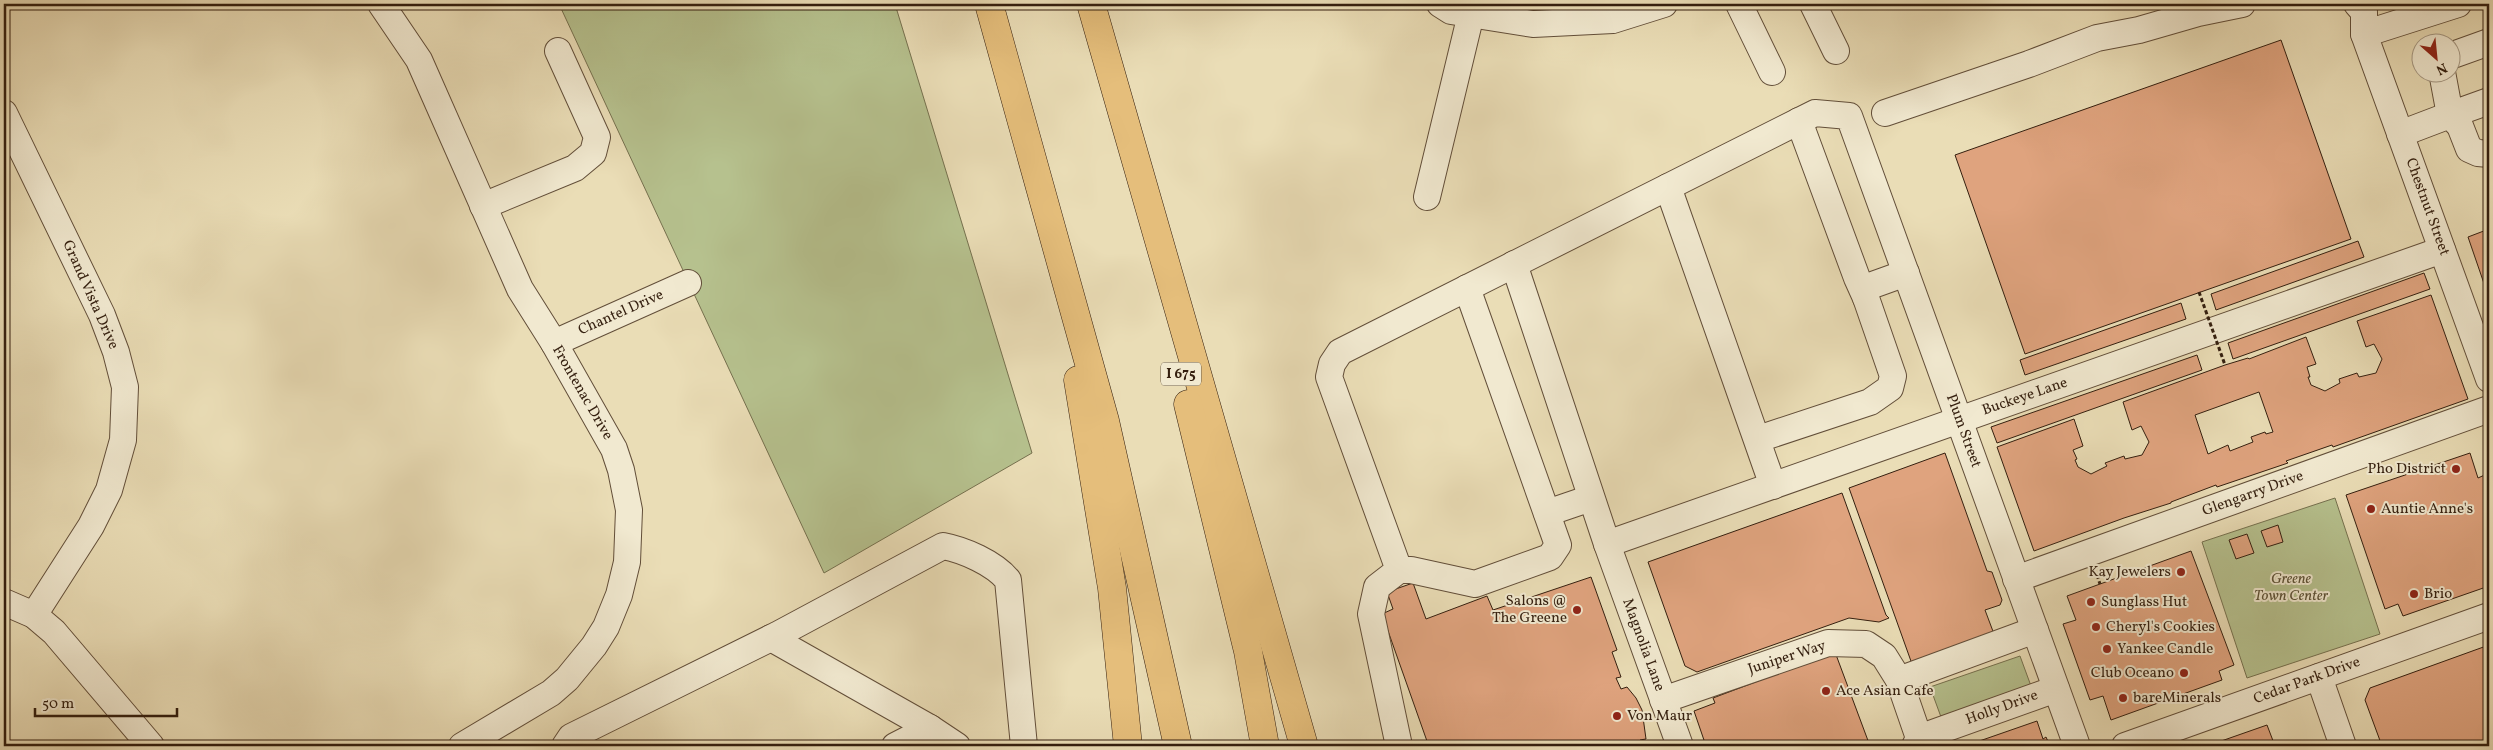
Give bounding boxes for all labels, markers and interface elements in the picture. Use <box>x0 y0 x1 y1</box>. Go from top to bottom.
north arrow <box>2410 32 2460 82</box>
text: N <box>2432 57 2450 79</box>
street label: Chestnut Street <box>2400 155 2454 259</box>
street label: Grand Vista Drive <box>57 237 123 353</box>
street label: Chantel Drive <box>575 285 667 341</box>
street label: Frontenac Drive <box>546 342 618 444</box>
road number: I 675 <box>1161 362 1201 386</box>
street label: Buckeye Lane <box>1979 373 2071 421</box>
street label: Plum Street <box>1940 391 1986 471</box>
place label: Pho District <box>2367 459 2446 480</box>
marker: Pho District <box>2450 463 2462 475</box>
street label: Glengarry Drive <box>2199 466 2307 522</box>
place label: Auntie Anne's <box>2381 499 2473 520</box>
marker: Auntie Anne's <box>2365 503 2377 515</box>
place label: Kay Jewelers <box>2088 562 2171 583</box>
marker: Kay Jewelers <box>2175 566 2187 578</box>
park label: Greene Town Center <box>2254 569 2328 607</box>
place label: Brio <box>2424 584 2452 605</box>
marker: Brio <box>2408 588 2420 600</box>
place label: Salons @ The Greene <box>1492 591 1567 629</box>
place label: Sunglass Hut <box>2101 592 2187 613</box>
street label: Magnolia Lane <box>1616 596 1670 694</box>
marker: Sunglass Hut <box>2085 596 2097 608</box>
marker: Salons @ The Greene <box>1571 604 1583 616</box>
place label: Cheryl's Cookies <box>2106 617 2215 638</box>
marker: Cheryl's Cookies <box>2090 621 2102 633</box>
street label: Juniper Way <box>1745 636 1829 680</box>
place label: Yankee Candle <box>2117 639 2213 660</box>
marker: Yankee Candle <box>2101 643 2113 655</box>
street label: Cedar Park Drive <box>2251 652 2363 710</box>
place label: Club Oceano <box>2091 663 2174 684</box>
marker: Club Oceano <box>2178 667 2190 679</box>
place label: Ace Asian Cafe <box>1836 681 1934 702</box>
scale bar <box>35 685 178 717</box>
marker: Ace Asian Cafe <box>1820 685 1832 697</box>
street label: Holly Drive <box>1963 685 2041 731</box>
place label: bareMinerals <box>2133 688 2221 709</box>
marker: bareMinerals <box>2117 692 2129 704</box>
text: 50 m <box>42 694 74 715</box>
place label: Von Maur <box>1627 706 1692 727</box>
marker: Von Maur <box>1611 710 1623 722</box>

